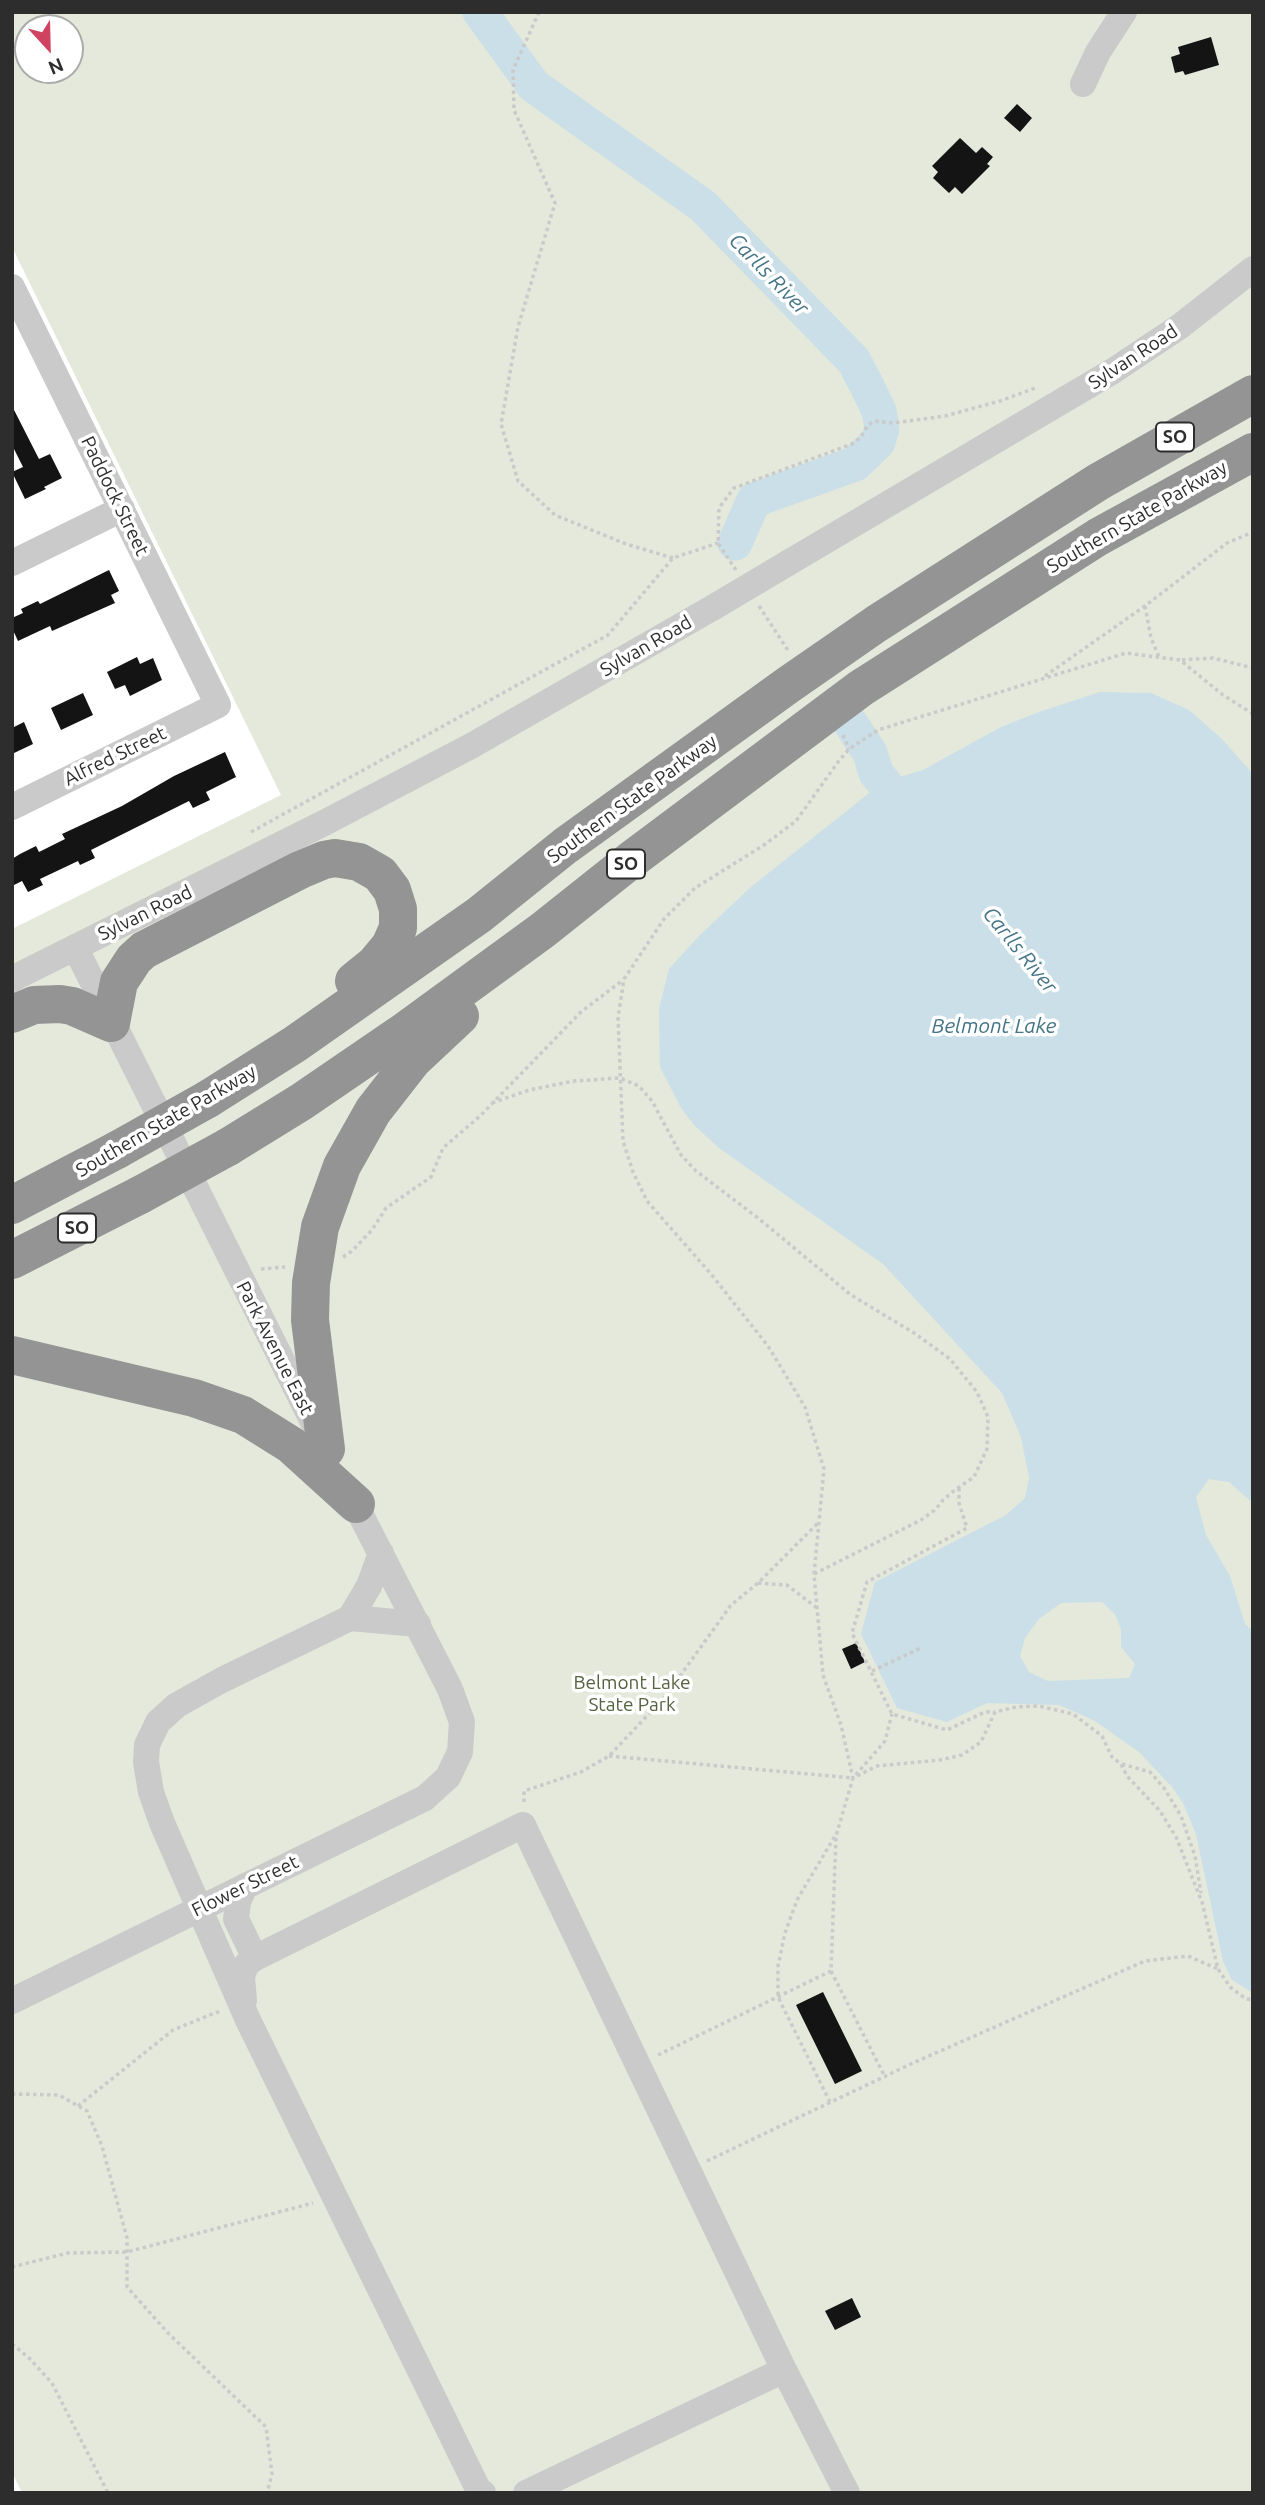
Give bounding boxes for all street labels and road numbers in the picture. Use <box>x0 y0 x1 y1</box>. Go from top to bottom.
street label: Sylvan Road <box>1084 320 1182 394</box>
road number: SO <box>1156 422 1194 452</box>
street label: Paddock Street <box>76 433 154 559</box>
street label: Southern State Parkway <box>1043 456 1231 578</box>
street label: Sylvan Road <box>596 611 696 681</box>
street label: Alfred Street <box>60 721 170 791</box>
street label: Southern State Parkway <box>543 730 721 868</box>
road number: SO <box>607 850 645 878</box>
street label: Sylvan Road <box>94 880 196 946</box>
street label: Southern State Parkway <box>72 1060 260 1182</box>
road number: SO <box>58 1213 96 1242</box>
street label: Park Avenue East <box>232 1278 318 1418</box>
street label: Flower Street <box>188 1850 302 1922</box>

